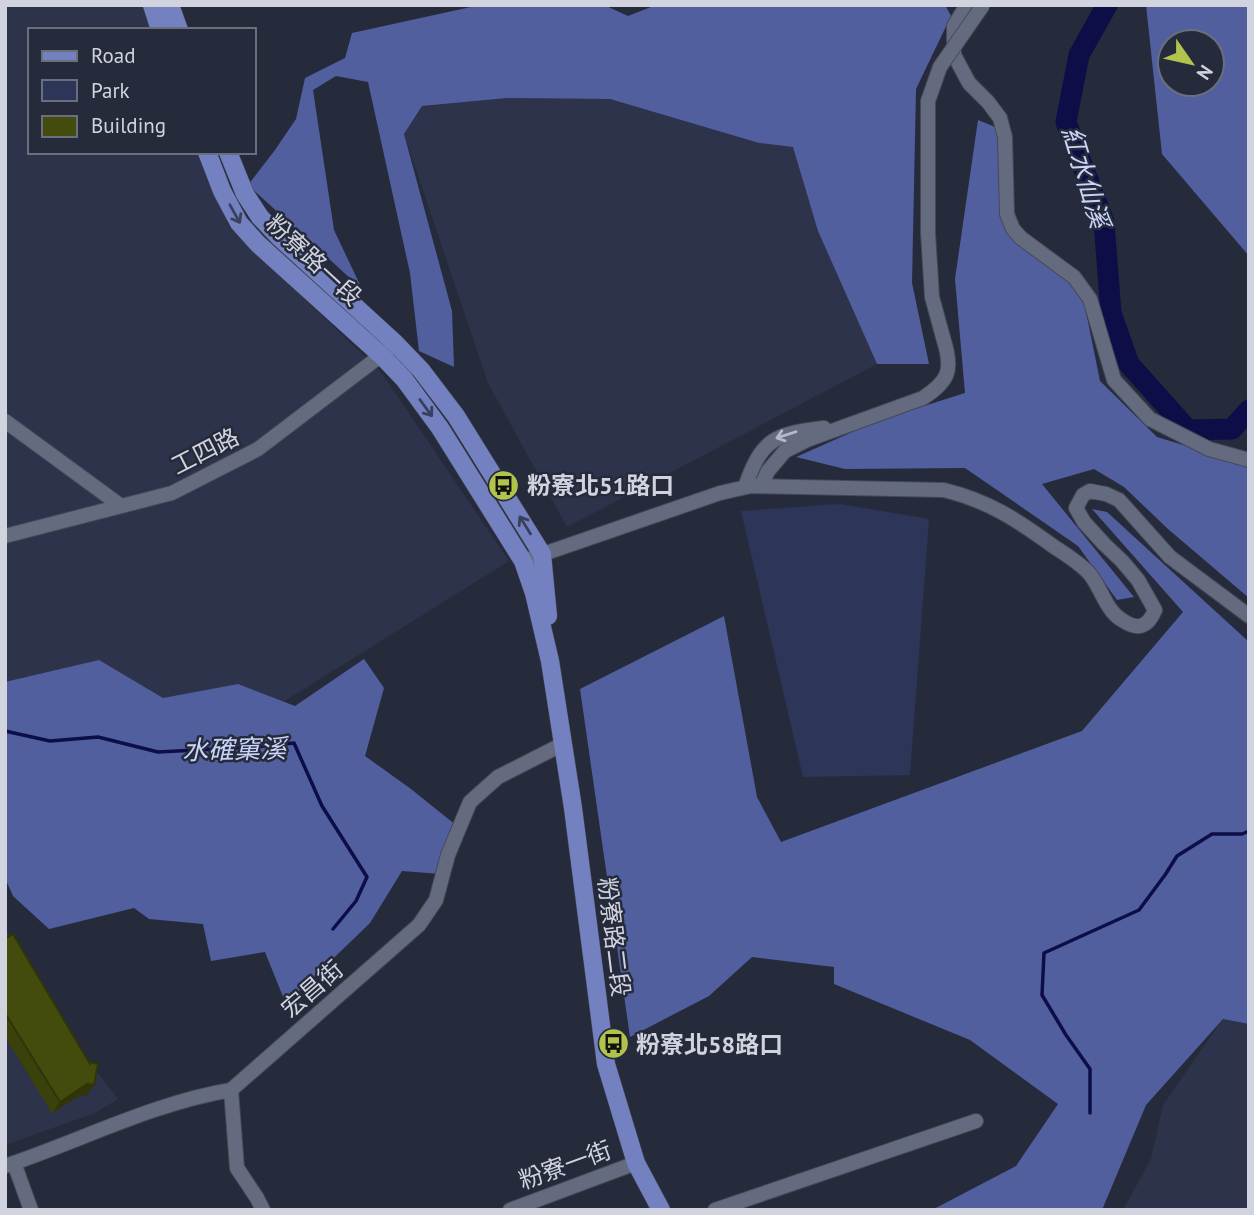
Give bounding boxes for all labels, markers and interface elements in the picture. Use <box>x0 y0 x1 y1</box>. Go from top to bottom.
legend <box>28 28 256 154</box>
north arrow <box>1156 28 1226 98</box>
text: Road <box>91 42 135 69</box>
text: N <box>1192 61 1219 84</box>
text: Park <box>91 77 130 104</box>
text: Building <box>91 112 166 139</box>
water label: 紅水仙溪 <box>1055 122 1118 235</box>
one-way arrow <box>228 204 242 224</box>
street label: 粉寮路一段 <box>260 208 368 312</box>
one-way arrow <box>418 398 433 417</box>
street label: 工四路 <box>166 421 244 481</box>
one-way arrow <box>775 430 797 442</box>
bus stop icon: 粉寮北51路口 <box>487 468 521 502</box>
place label: 粉寮北51路口 <box>527 470 674 501</box>
one-way arrow <box>517 516 532 535</box>
water label: 水確窠溪 <box>182 732 290 766</box>
street label: 粉寮路二段 <box>591 876 637 998</box>
street label: 宏昌街 <box>275 954 349 1024</box>
bus stop icon: 粉寮北58路口 <box>596 1027 630 1061</box>
place label: 粉寮北58路口 <box>636 1029 783 1060</box>
street label: 粉寮一街 <box>515 1134 615 1196</box>

